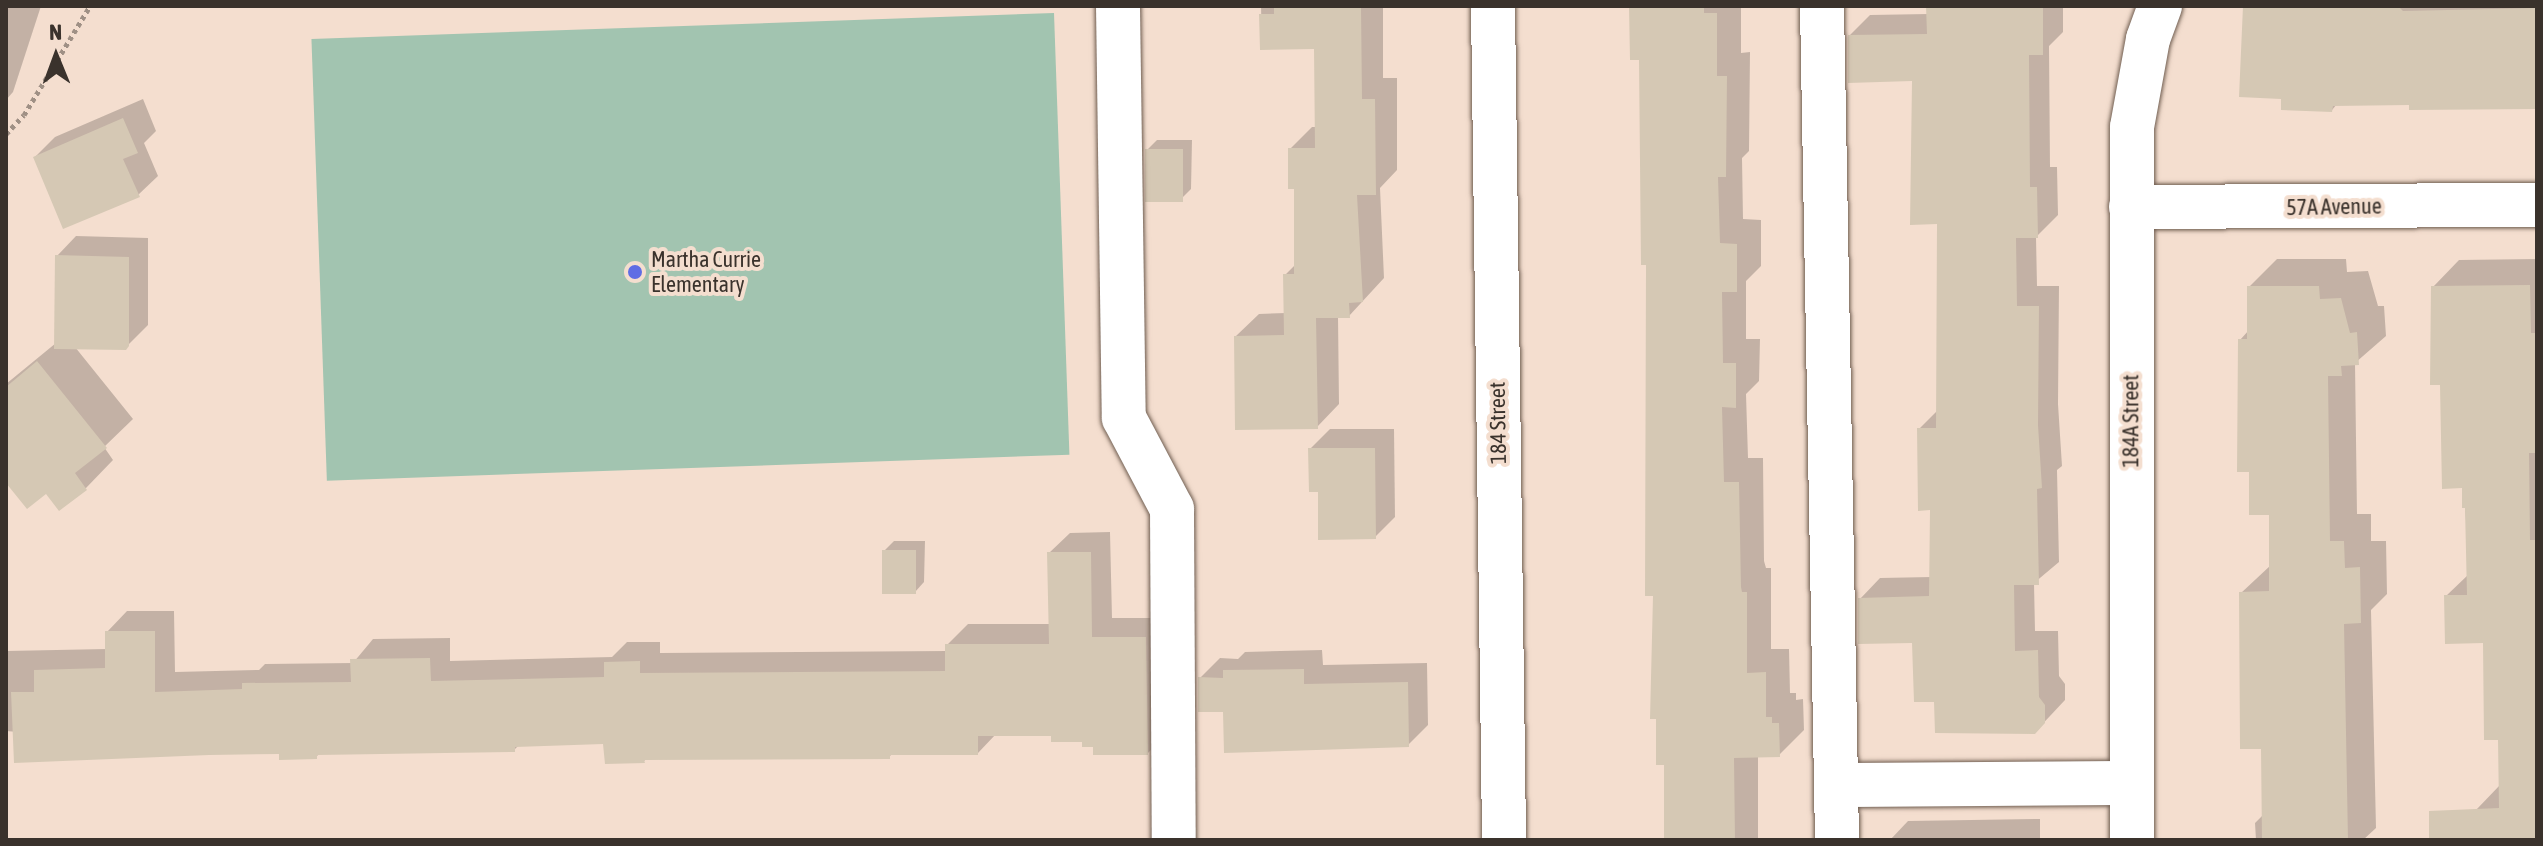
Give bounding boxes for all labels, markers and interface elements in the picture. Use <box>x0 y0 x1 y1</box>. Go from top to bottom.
north arrow <box>16 16 96 96</box>
text: N <box>49 19 62 45</box>
street label: 57A Avenue <box>2286 193 2382 221</box>
place label: Martha Currie Elementary <box>651 246 761 298</box>
marker: Martha Currie Elementary <box>626 263 644 281</box>
street label: 184A Street <box>2118 374 2144 468</box>
street label: 184 Street <box>1484 382 1512 464</box>

